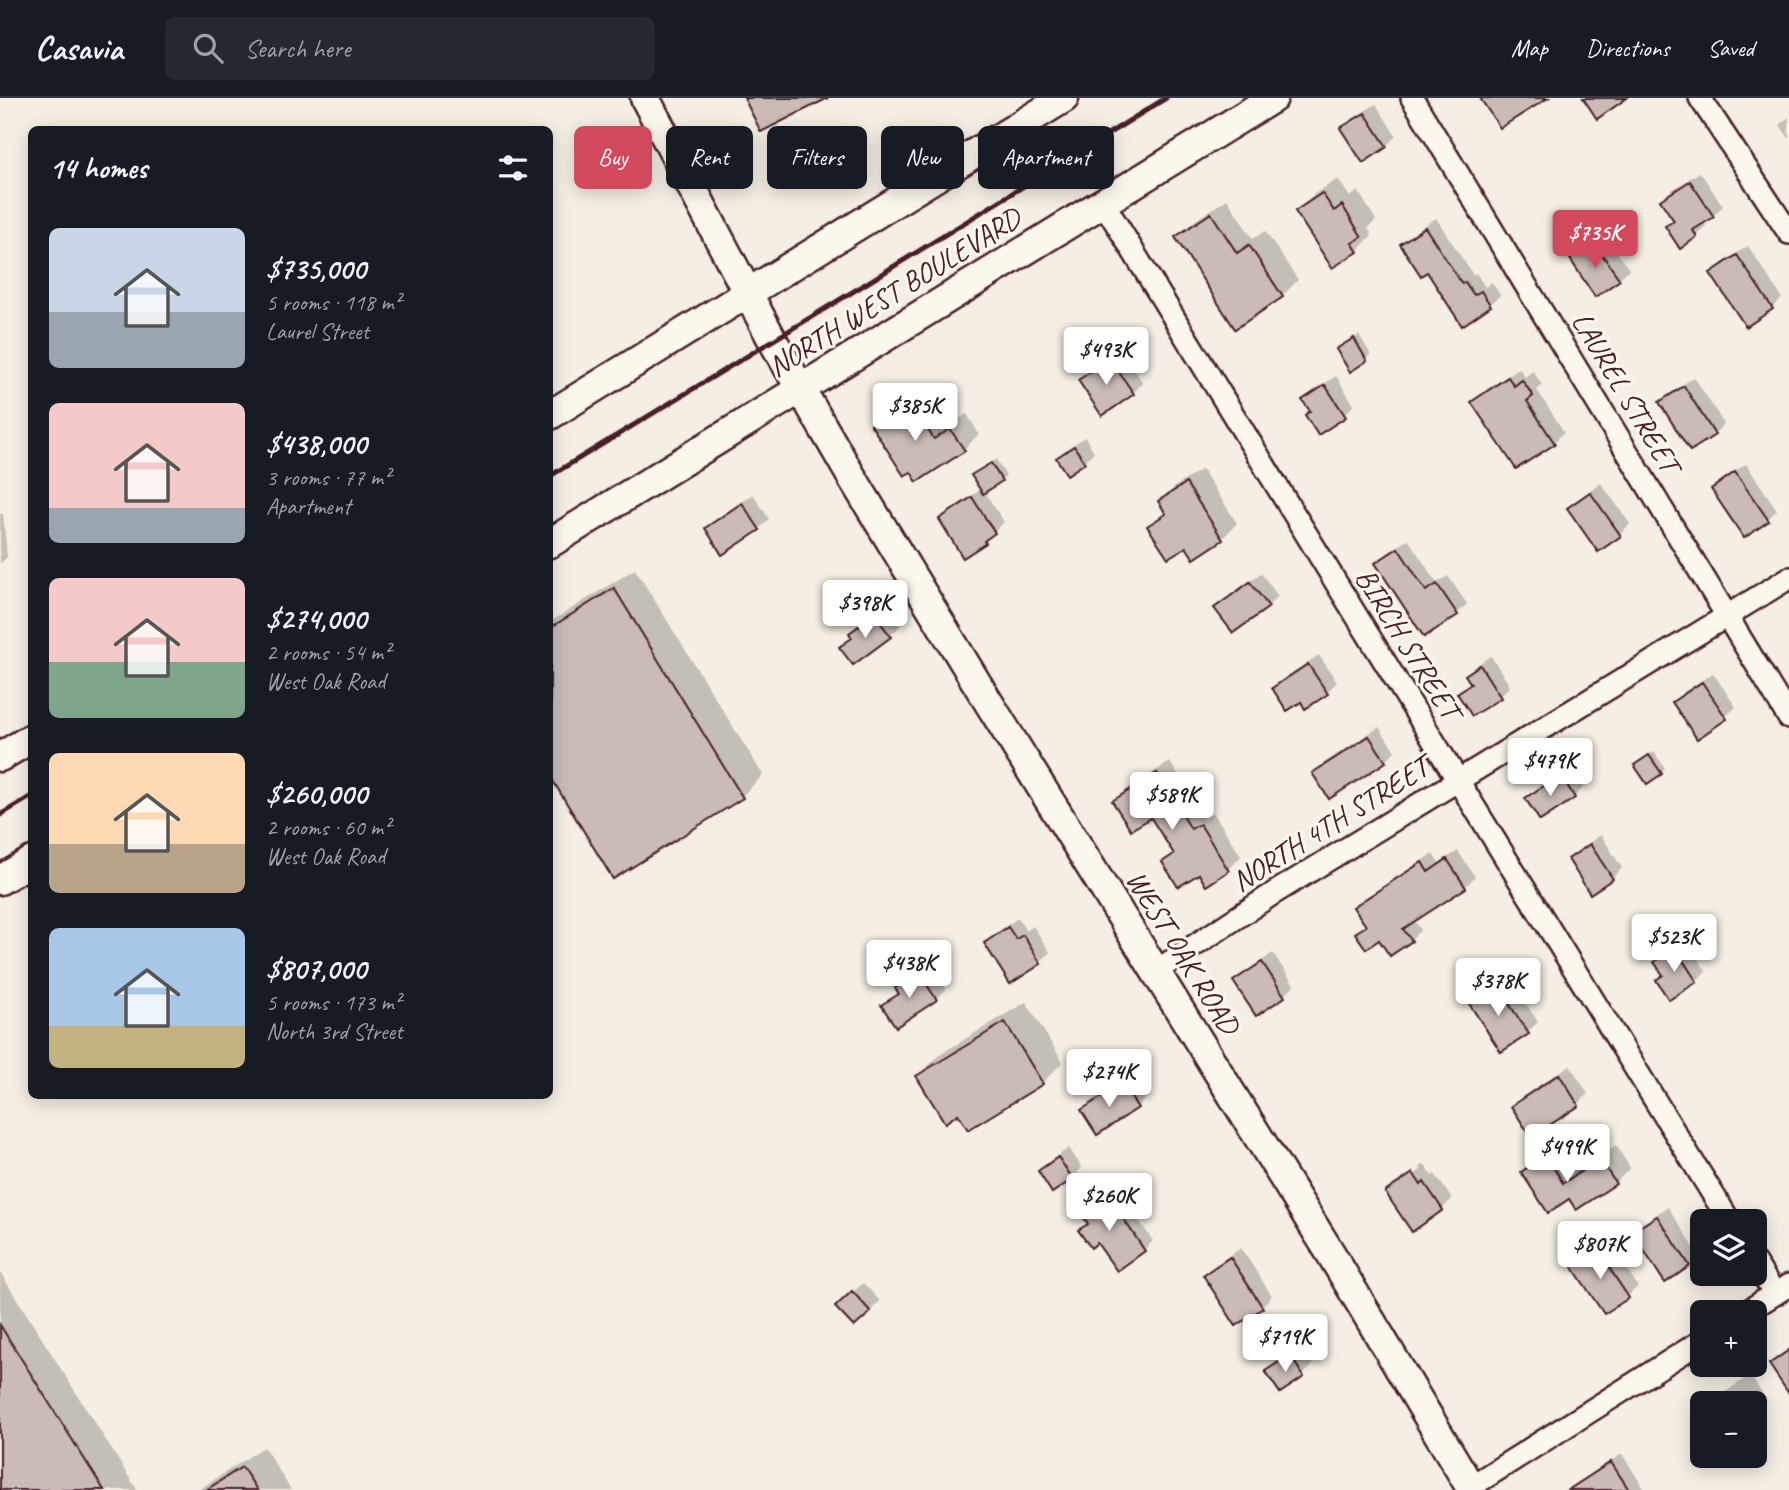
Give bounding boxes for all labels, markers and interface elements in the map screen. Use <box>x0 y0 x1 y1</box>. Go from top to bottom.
search box <box>165 17 655 80</box>
text: Casavia <box>35 27 123 69</box>
icon: search <box>189 29 227 67</box>
text: Search here <box>245 32 351 65</box>
text: Map <box>1511 33 1548 63</box>
text: Directions <box>1586 33 1669 63</box>
text: Saved <box>1707 33 1754 63</box>
chip: Buy <box>574 126 652 189</box>
chip: Rent <box>666 126 753 189</box>
chip: Filters <box>767 126 867 189</box>
chip: New <box>881 126 964 189</box>
chip: Apartment <box>978 126 1114 189</box>
text: 14 homes <box>49 149 147 187</box>
icon: filters <box>494 149 532 187</box>
street label: NORTH WEST BOULEVARD <box>761 197 1030 385</box>
pin: $735K <box>1546 211 1644 270</box>
text: $735K <box>1569 218 1621 247</box>
text: $735,000 <box>266 250 366 288</box>
icon: home <box>105 256 189 340</box>
text: 5 rooms · 118 m² <box>266 288 401 317</box>
street label: LAUREL STREET <box>1563 305 1692 485</box>
text: Laurel Street <box>266 317 369 346</box>
pin: $493K <box>1057 328 1155 387</box>
text: $493K <box>1080 335 1132 364</box>
pin: $385K <box>866 384 964 443</box>
text: $385K <box>889 391 941 420</box>
text: $438,000 <box>266 425 366 463</box>
icon: home <box>105 431 189 515</box>
text: 3 rooms · 77 m² <box>266 463 390 492</box>
text: Apartment <box>266 492 351 521</box>
street label: BIRCH STREET <box>1347 561 1473 731</box>
pin: $398K <box>816 580 914 640</box>
text: $398K <box>839 588 891 617</box>
text: $274,000 <box>266 600 366 638</box>
icon: home <box>105 606 189 690</box>
text: 2 rooms · 54 m² <box>266 638 390 667</box>
text: West Oak Road <box>266 667 385 696</box>
pin: $479K <box>1501 738 1599 798</box>
street label: NORTH 4TH STREET <box>1224 744 1442 900</box>
text: $479K <box>1524 746 1576 775</box>
pin: $589K <box>1123 772 1221 832</box>
text: $260,000 <box>266 775 367 813</box>
text: $589K <box>1146 780 1198 809</box>
icon: home <box>105 781 189 865</box>
text: 2 rooms · 60 m² <box>266 813 390 842</box>
text: West Oak Road <box>266 842 385 871</box>
street label: WEST OAK ROAD <box>1118 863 1250 1043</box>
pin: $523K <box>1625 914 1723 974</box>
text: $523K <box>1648 922 1700 951</box>
pin: $438K <box>860 940 958 1000</box>
text: $438K <box>882 948 936 977</box>
text: $807,000 <box>266 950 366 988</box>
icon: home <box>105 956 189 1040</box>
pin: $378K <box>1449 958 1547 1018</box>
text: $378K <box>1472 966 1525 995</box>
text: 5 rooms · 173 m² <box>266 988 401 1017</box>
text: North 3rd Street <box>266 1017 403 1046</box>
pin: $274K <box>1060 1049 1158 1109</box>
text: $274K <box>1083 1057 1136 1086</box>
pin: $499K <box>1518 1124 1616 1184</box>
text: $499K <box>1541 1132 1593 1161</box>
pin: $260K <box>1060 1174 1158 1233</box>
text: $260K <box>1082 1181 1136 1210</box>
map controls <box>1690 1209 1767 1468</box>
button: layers <box>1690 1209 1767 1286</box>
pin: $807K <box>1551 1222 1649 1281</box>
text: $807K <box>1574 1229 1627 1258</box>
button: + <box>1690 1300 1767 1377</box>
pin: $719K <box>1236 1314 1334 1374</box>
text: $719K <box>1259 1322 1311 1351</box>
button: − <box>1690 1391 1767 1468</box>

